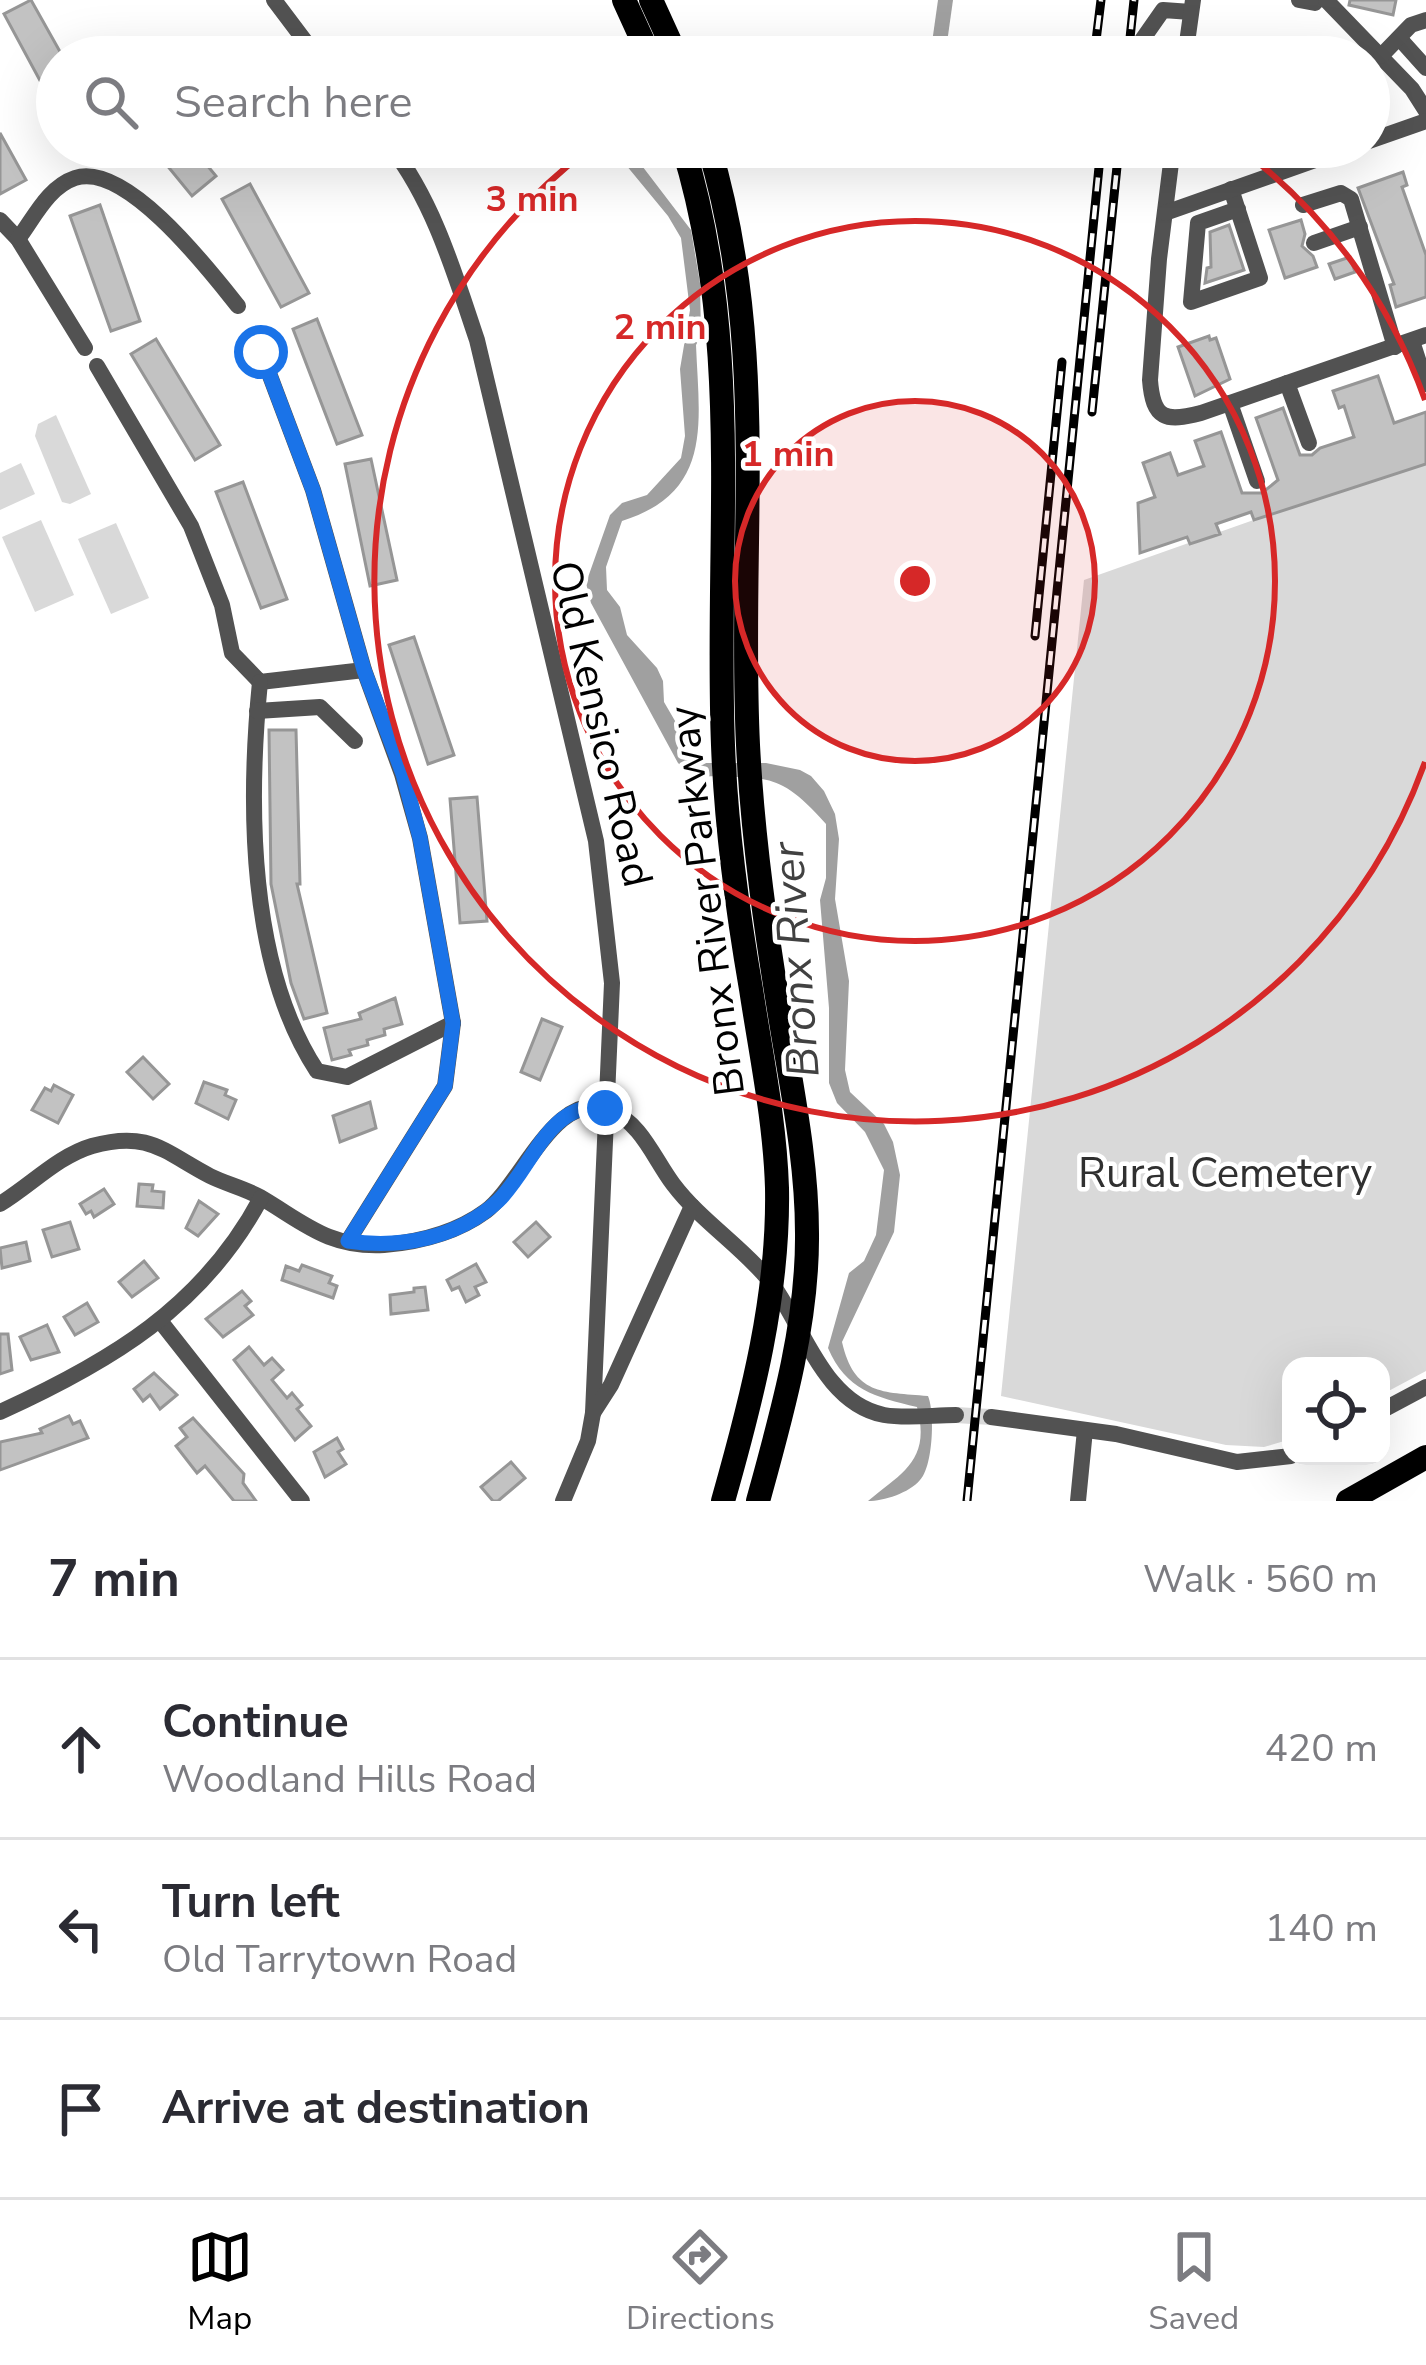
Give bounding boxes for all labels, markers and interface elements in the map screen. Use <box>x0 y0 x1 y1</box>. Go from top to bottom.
search box <box>36 36 1390 168</box>
icon: search <box>78 69 144 135</box>
text: Search here <box>174 72 413 133</box>
text: 3 min <box>485 175 579 224</box>
text: 2 min <box>613 303 707 352</box>
route start <box>234 325 288 379</box>
text: 1 min <box>741 430 835 479</box>
street label: Old Kensico Road <box>536 556 666 892</box>
centre of rings <box>894 560 936 602</box>
street label: Bronx River Parkway <box>655 702 759 1099</box>
water label: Bronx River <box>757 839 835 1080</box>
route end <box>578 1081 632 1135</box>
park label: Rural Cemetery <box>1078 1145 1372 1202</box>
map controls <box>1282 1357 1390 1465</box>
button: locate <box>1282 1357 1390 1465</box>
text: 7 min <box>48 1544 180 1614</box>
text: Walk · 560 m <box>1143 1553 1378 1606</box>
text: Continue <box>162 1692 349 1753</box>
icon: ahead <box>48 1716 114 1782</box>
text: 420 m <box>1264 1722 1378 1775</box>
text: Woodland Hills Road <box>162 1753 537 1806</box>
text: Turn left <box>162 1872 340 1933</box>
icon: left <box>48 1896 114 1962</box>
text: 140 m <box>1264 1902 1378 1955</box>
text: Old Tarrytown Road <box>162 1933 517 1986</box>
icon: arrive <box>48 2076 114 2142</box>
text: Arrive at destination <box>162 2078 590 2139</box>
tab: Map <box>187 2224 253 2341</box>
tab: Directions <box>626 2224 775 2341</box>
tab: Saved <box>1148 2224 1239 2341</box>

